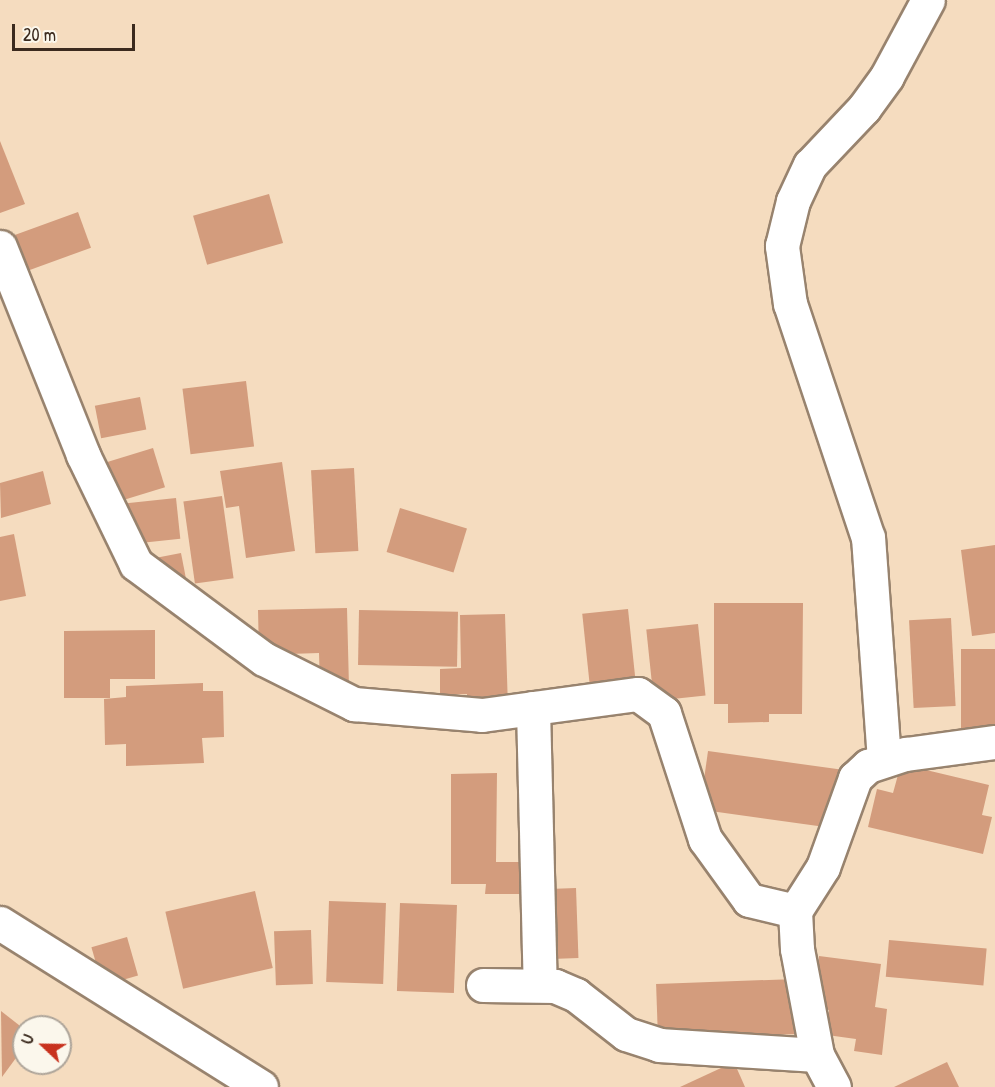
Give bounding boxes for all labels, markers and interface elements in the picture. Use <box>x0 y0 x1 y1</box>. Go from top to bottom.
scale bar <box>15 12 138 50</box>
text: 20 m <box>23 22 56 47</box>
north arrow <box>12 1015 72 1075</box>
text: U <box>15 1031 39 1047</box>

